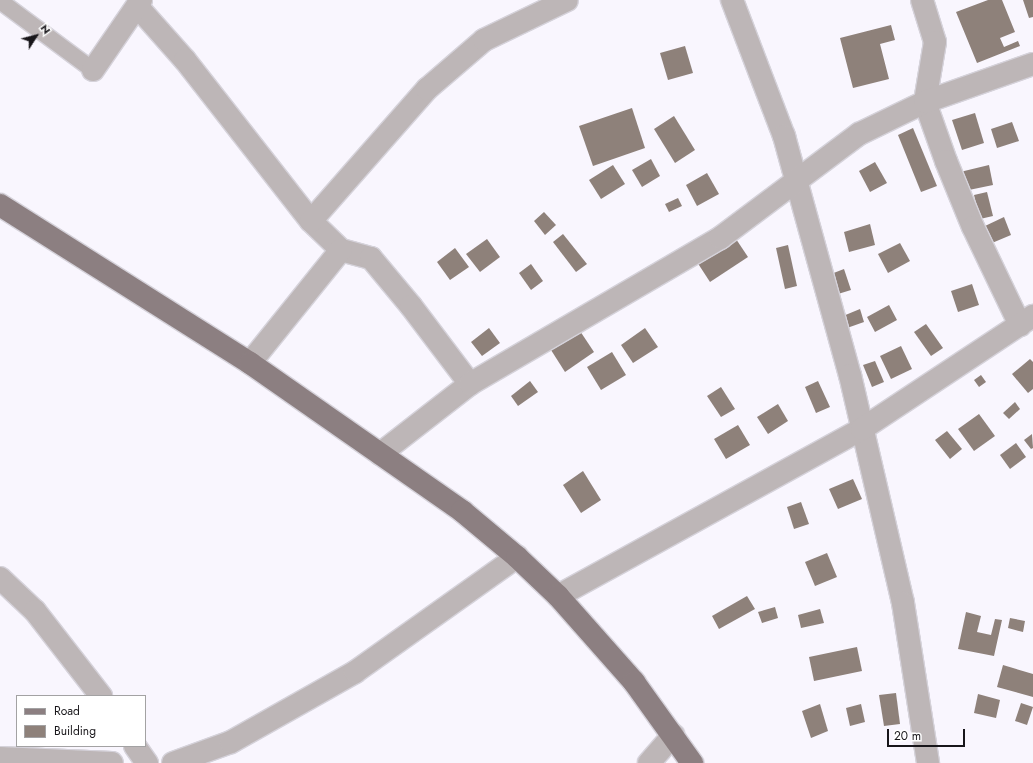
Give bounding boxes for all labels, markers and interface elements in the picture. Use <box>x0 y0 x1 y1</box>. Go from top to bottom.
north arrow <box>16 16 56 56</box>
text: N <box>37 21 55 37</box>
legend <box>16 695 146 747</box>
text: Road <box>54 702 80 720</box>
scale bar <box>889 721 967 747</box>
text: Building <box>54 722 96 740</box>
text: 20 m <box>894 727 921 745</box>

